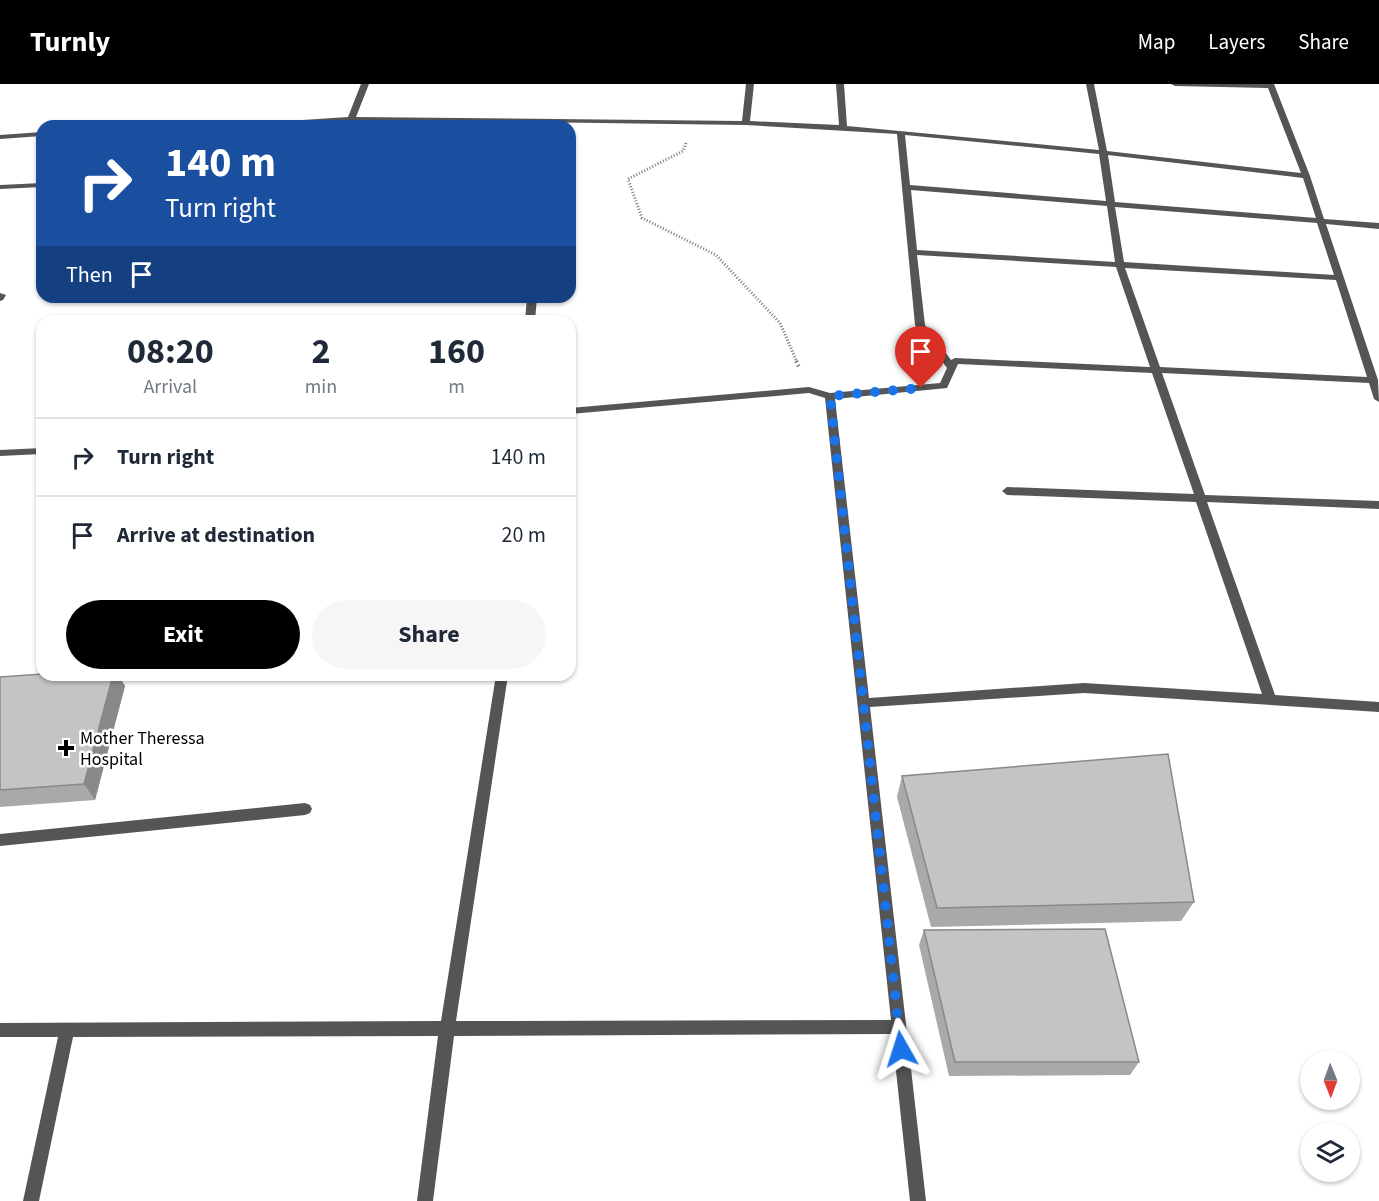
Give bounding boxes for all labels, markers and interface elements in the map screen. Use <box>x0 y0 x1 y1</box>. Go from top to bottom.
text: Turnly <box>30 22 110 62</box>
text: Map <box>1138 27 1175 57</box>
text: Layers <box>1208 27 1265 57</box>
text: Share <box>1298 27 1349 57</box>
text: 140 m <box>165 133 276 193</box>
icon: right <box>66 144 144 222</box>
text: Turn right <box>165 189 276 228</box>
icon: arrive <box>125 258 158 291</box>
text: Then <box>66 259 113 291</box>
text: 08:20 <box>127 326 214 377</box>
text: 2 <box>311 326 330 377</box>
text: 160 <box>428 326 485 377</box>
pin <box>895 326 946 388</box>
icon: arrive <box>904 335 937 368</box>
text: Arrival <box>143 373 197 401</box>
text: min <box>305 373 337 401</box>
text: m <box>448 373 465 401</box>
icon: right <box>66 441 99 474</box>
text: Turn right <box>117 441 214 473</box>
text: 140 m <box>491 441 546 473</box>
icon: arrive <box>66 519 99 552</box>
text: Arrive at destination <box>117 519 315 551</box>
text: 20 m <box>501 519 546 551</box>
button: Exit <box>66 600 300 669</box>
button: Share <box>312 600 546 669</box>
place label: Mother Theressa Hospital <box>80 726 205 772</box>
marker: Mother Theressa Hospital <box>57 739 75 757</box>
position arrow <box>869 1017 933 1081</box>
north arrow <box>1300 1050 1360 1110</box>
map controls <box>1300 1050 1360 1182</box>
button: layers <box>1300 1122 1360 1182</box>

